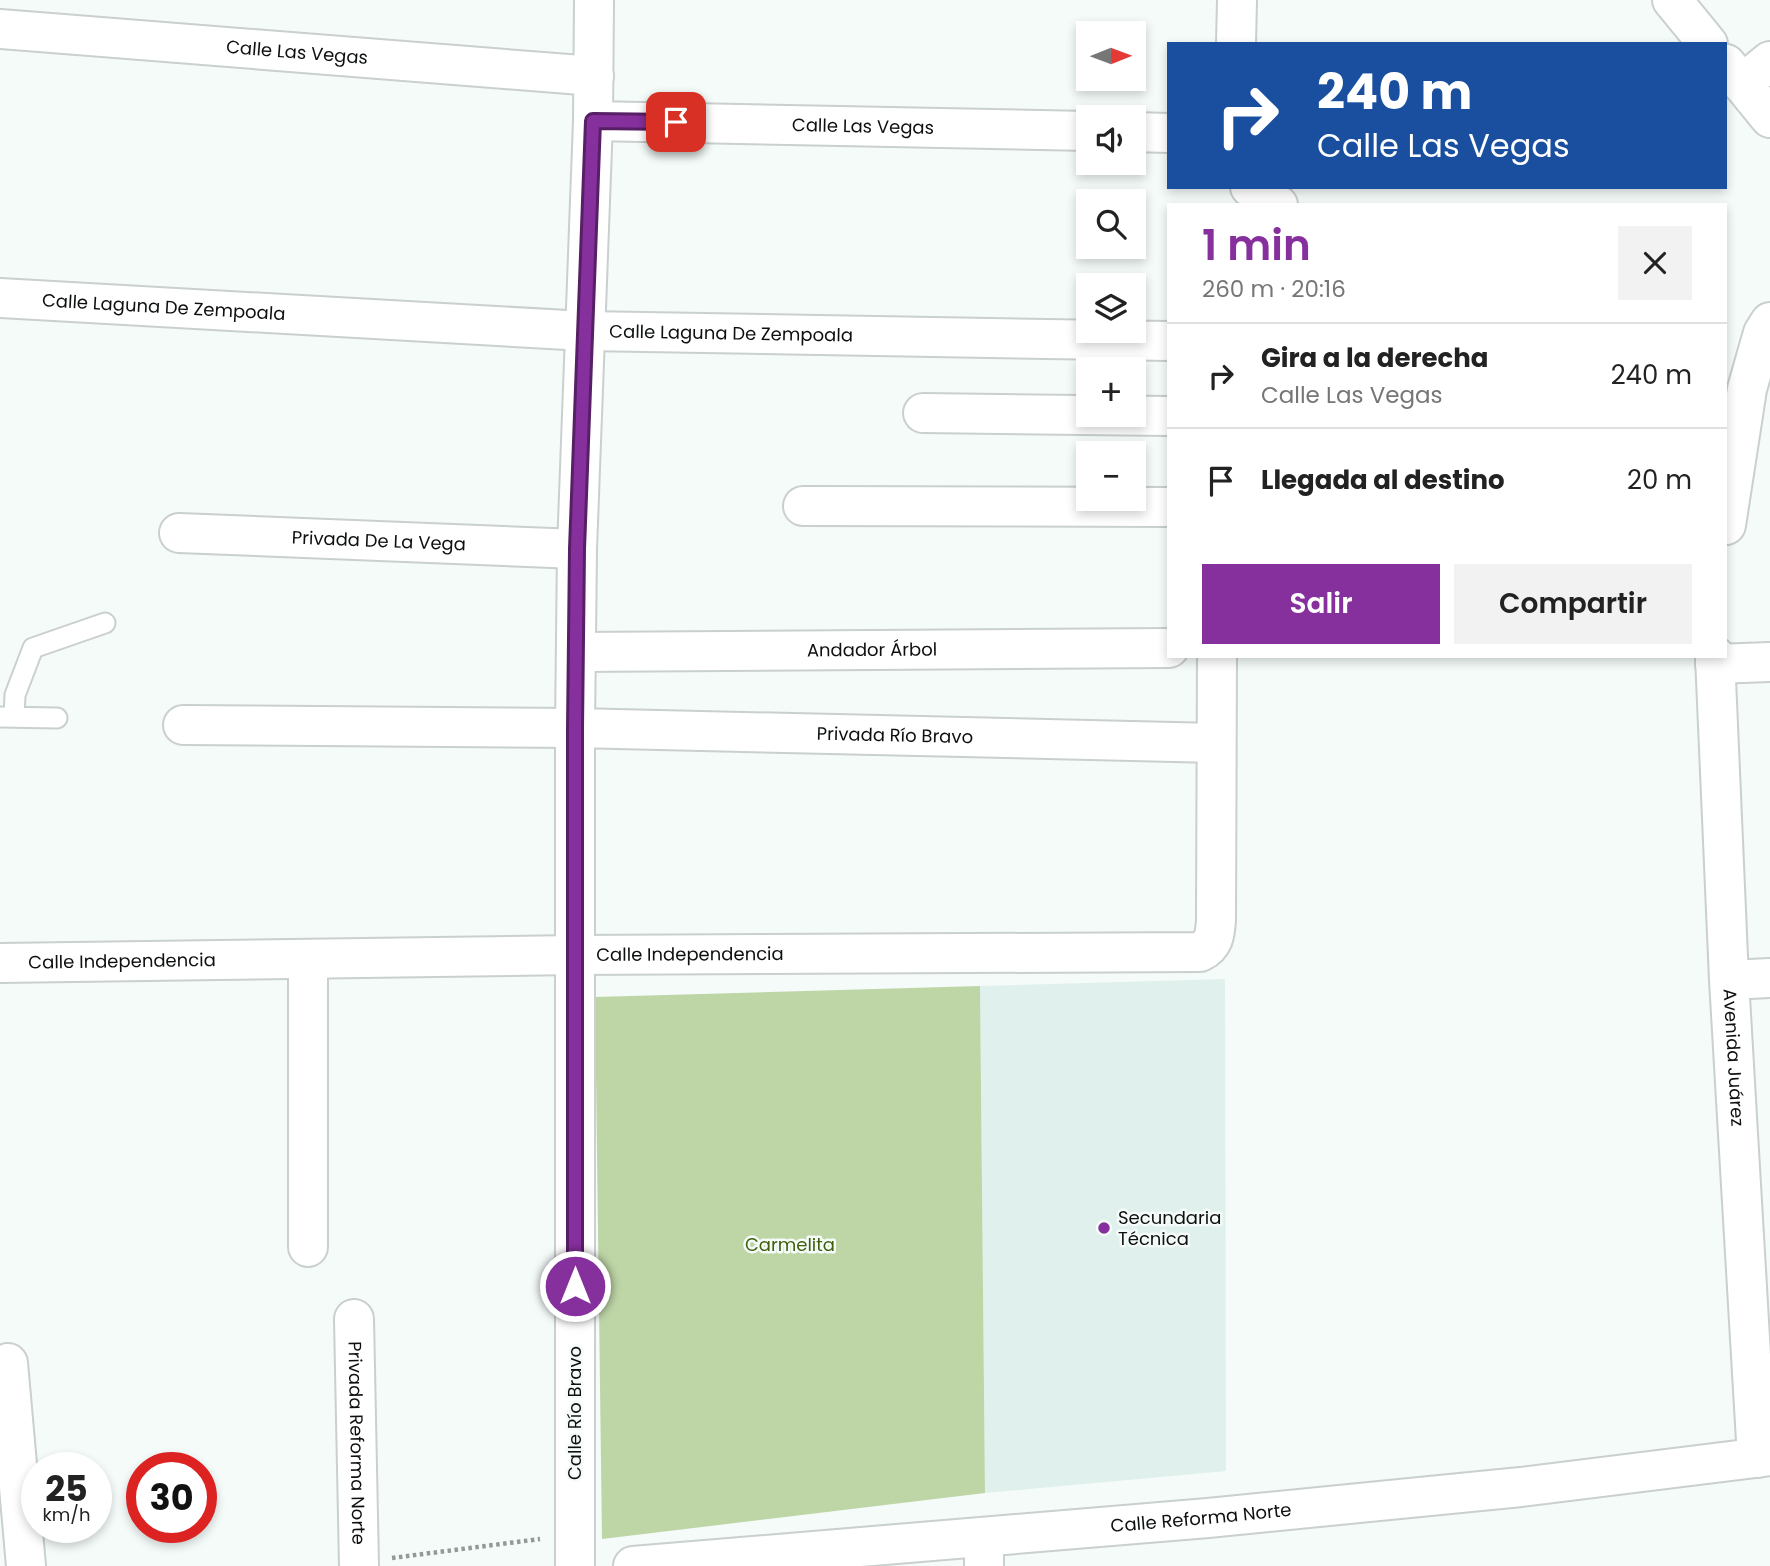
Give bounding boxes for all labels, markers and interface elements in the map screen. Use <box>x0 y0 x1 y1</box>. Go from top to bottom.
north arrow <box>1076 21 1146 91</box>
map controls <box>1076 21 1146 511</box>
street label: Calle Las Vegas <box>225 34 369 70</box>
text: 240 m <box>1317 58 1472 126</box>
icon: right <box>1202 70 1293 161</box>
pin <box>646 92 706 152</box>
icon: arrive <box>657 103 695 141</box>
button: sound <box>1076 105 1146 175</box>
street label: Calle Las Vegas <box>792 112 934 140</box>
text: Calle Las Vegas <box>1317 123 1570 168</box>
button: search <box>1076 189 1146 259</box>
text: 1 min <box>1202 216 1311 275</box>
button: close <box>1618 226 1692 300</box>
button: layers <box>1076 273 1146 343</box>
text: 260 m · 20:16 <box>1202 273 1346 305</box>
street label: Calle Laguna De Zempoala <box>41 287 286 326</box>
street label: Calle Laguna De Zempoala <box>609 318 853 348</box>
text: Gira a la derecha <box>1261 340 1489 376</box>
button: + <box>1076 357 1146 427</box>
icon: right <box>1202 357 1240 395</box>
text: 240 m <box>1611 357 1692 393</box>
text: Calle Las Vegas <box>1261 379 1443 411</box>
button: − <box>1076 441 1146 511</box>
icon: arrive <box>1202 462 1240 500</box>
text: Llegada al destino <box>1261 462 1505 498</box>
text: 20 m <box>1627 462 1692 498</box>
street label: Privada De La Vega <box>291 525 466 557</box>
button: Salir <box>1202 564 1440 644</box>
button: Compartir <box>1454 564 1692 644</box>
street label: Andador Árbol <box>807 637 937 662</box>
street label: Privada Río Bravo <box>816 721 973 749</box>
street label: Calle Independencia <box>596 941 784 967</box>
street label: Calle Independencia <box>28 947 216 975</box>
street label: Avenida Juárez <box>1718 988 1751 1127</box>
place label: Secundaria Técnica <box>1118 1205 1221 1251</box>
marker: Secundaria Técnica <box>1096 1220 1112 1236</box>
park label: Carmelita <box>745 1232 835 1257</box>
position arrow <box>538 1249 612 1323</box>
street label: Privada Reforma Norte <box>342 1341 372 1545</box>
street label: Calle Río Bravo <box>562 1346 587 1480</box>
speed limit sign: 30 <box>126 1452 217 1543</box>
text: 25 <box>45 1464 88 1513</box>
street label: Calle Reforma Norte <box>1110 1497 1292 1538</box>
text: km/h <box>43 1502 90 1527</box>

